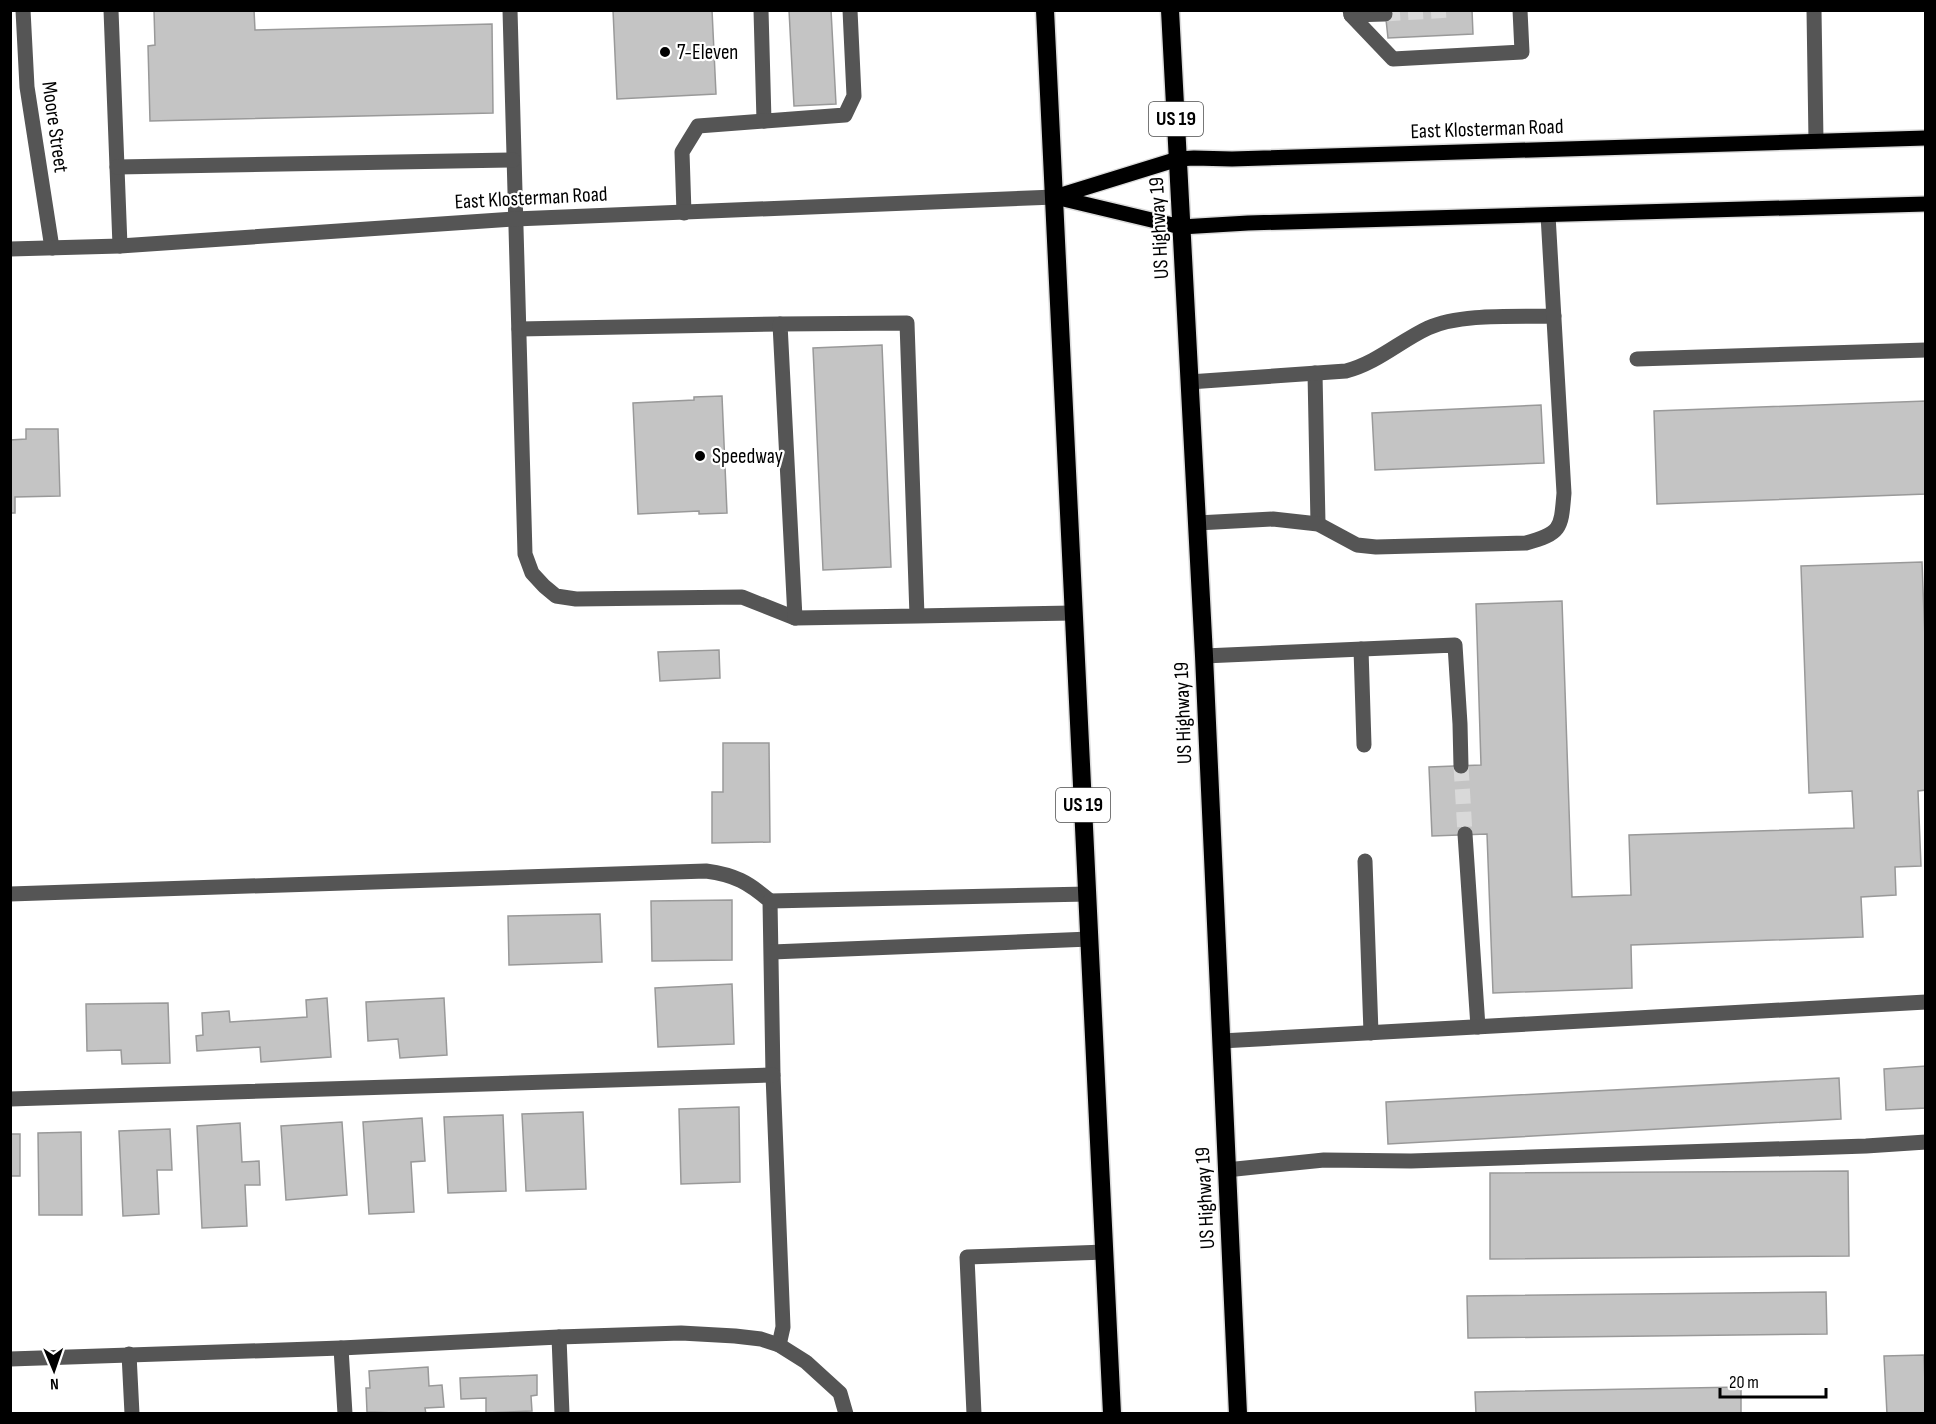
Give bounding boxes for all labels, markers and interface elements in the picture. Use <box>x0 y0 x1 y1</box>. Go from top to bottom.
place label: 7-Eleven <box>677 40 738 65</box>
marker: 7-Eleven <box>658 45 672 59</box>
street label: Moore Street <box>36 80 74 174</box>
road number: US 19 <box>1149 102 1203 136</box>
street label: East Klosterman Road <box>1410 114 1564 144</box>
street label: US Highway 19 <box>1144 176 1174 280</box>
street label: East Klosterman Road <box>454 182 608 214</box>
place label: Speedway <box>712 444 783 469</box>
marker: Speedway <box>693 449 707 463</box>
street label: US Highway 19 <box>1169 661 1197 765</box>
road number: US 19 <box>1056 788 1110 822</box>
street label: US Highway 19 <box>1190 1146 1220 1250</box>
north arrow <box>24 1340 84 1400</box>
scale bar <box>1720 1361 1826 1399</box>
text: 20 m <box>1729 1372 1759 1393</box>
text: N <box>50 1374 59 1393</box>

